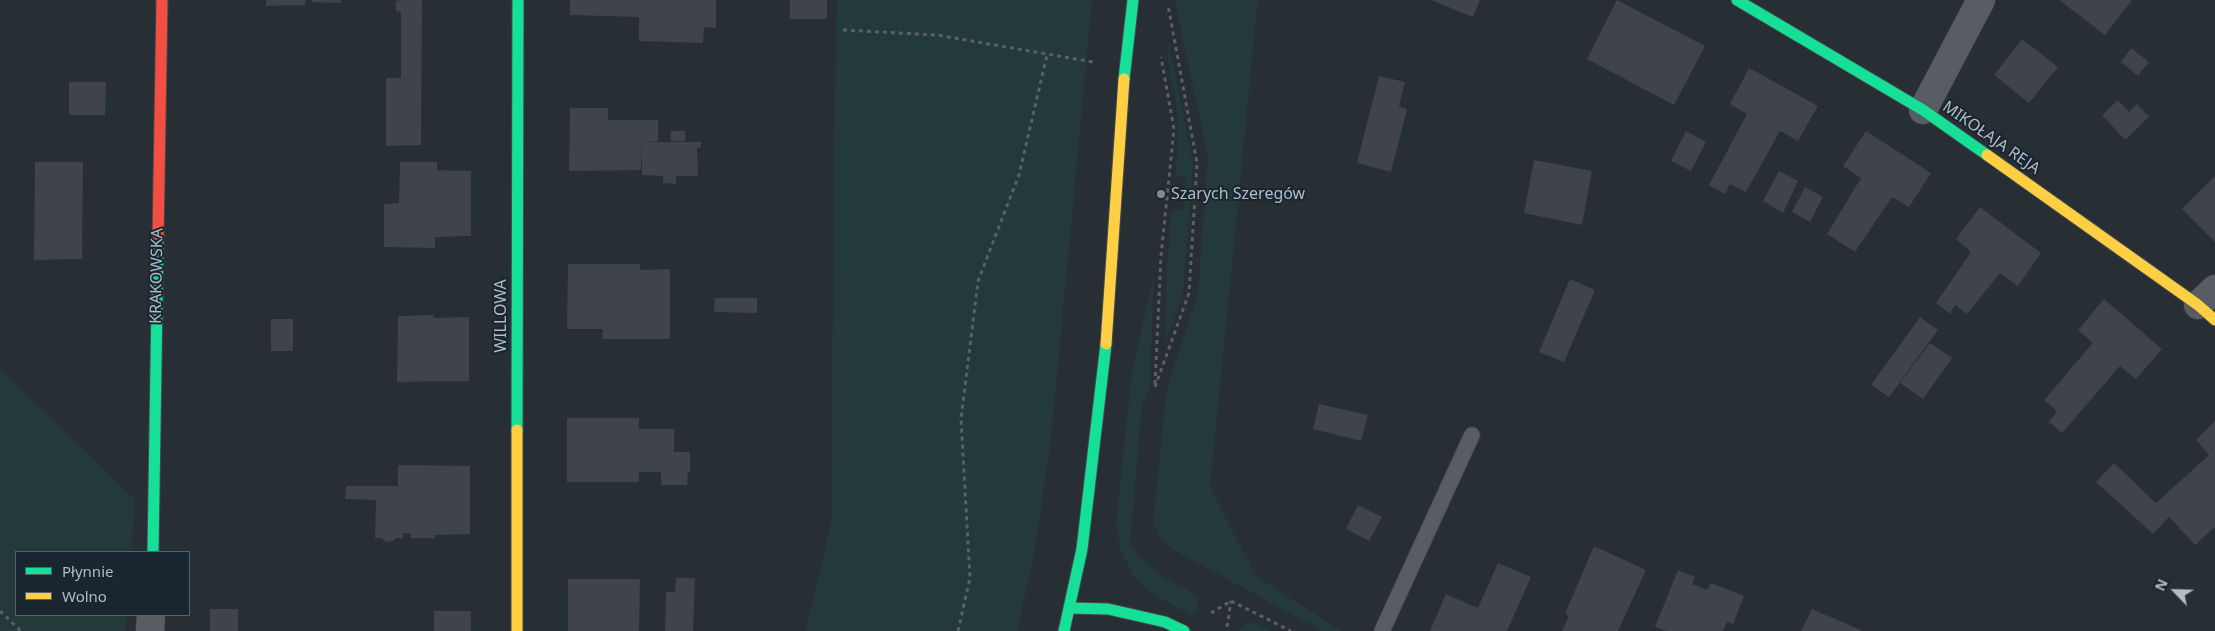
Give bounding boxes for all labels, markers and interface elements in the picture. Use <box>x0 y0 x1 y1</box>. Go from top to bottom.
street label: MIKOŁAJA REJA <box>1939 97 2043 179</box>
place label: Szarych Szeregów <box>1171 184 1305 204</box>
marker: Szarych Szeregów <box>1155 188 1167 200</box>
street label: KRAKOWSKA <box>147 228 167 324</box>
street label: WILLOWA <box>491 279 511 353</box>
legend <box>15 551 190 616</box>
text: Płynnie <box>62 561 113 581</box>
north arrow <box>2150 566 2200 616</box>
text: N <box>2150 576 2172 594</box>
text: Wolno <box>62 586 107 606</box>

